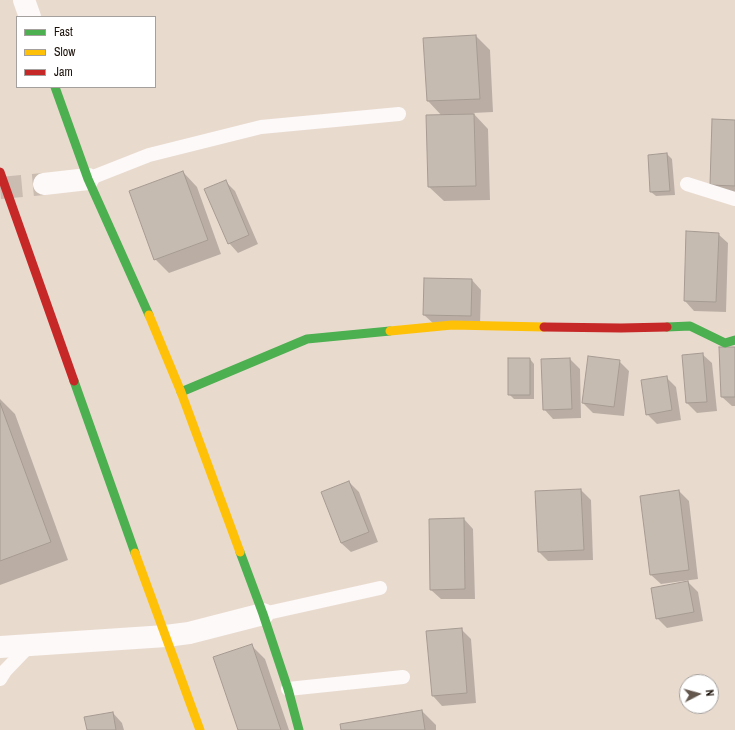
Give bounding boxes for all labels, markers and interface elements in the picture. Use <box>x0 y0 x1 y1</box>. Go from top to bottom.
legend <box>16 16 156 88</box>
text: Fast <box>54 24 73 40</box>
text: Slow <box>54 44 75 60</box>
text: Jam <box>54 64 73 80</box>
north arrow <box>679 674 719 714</box>
text: N <box>703 689 717 697</box>

